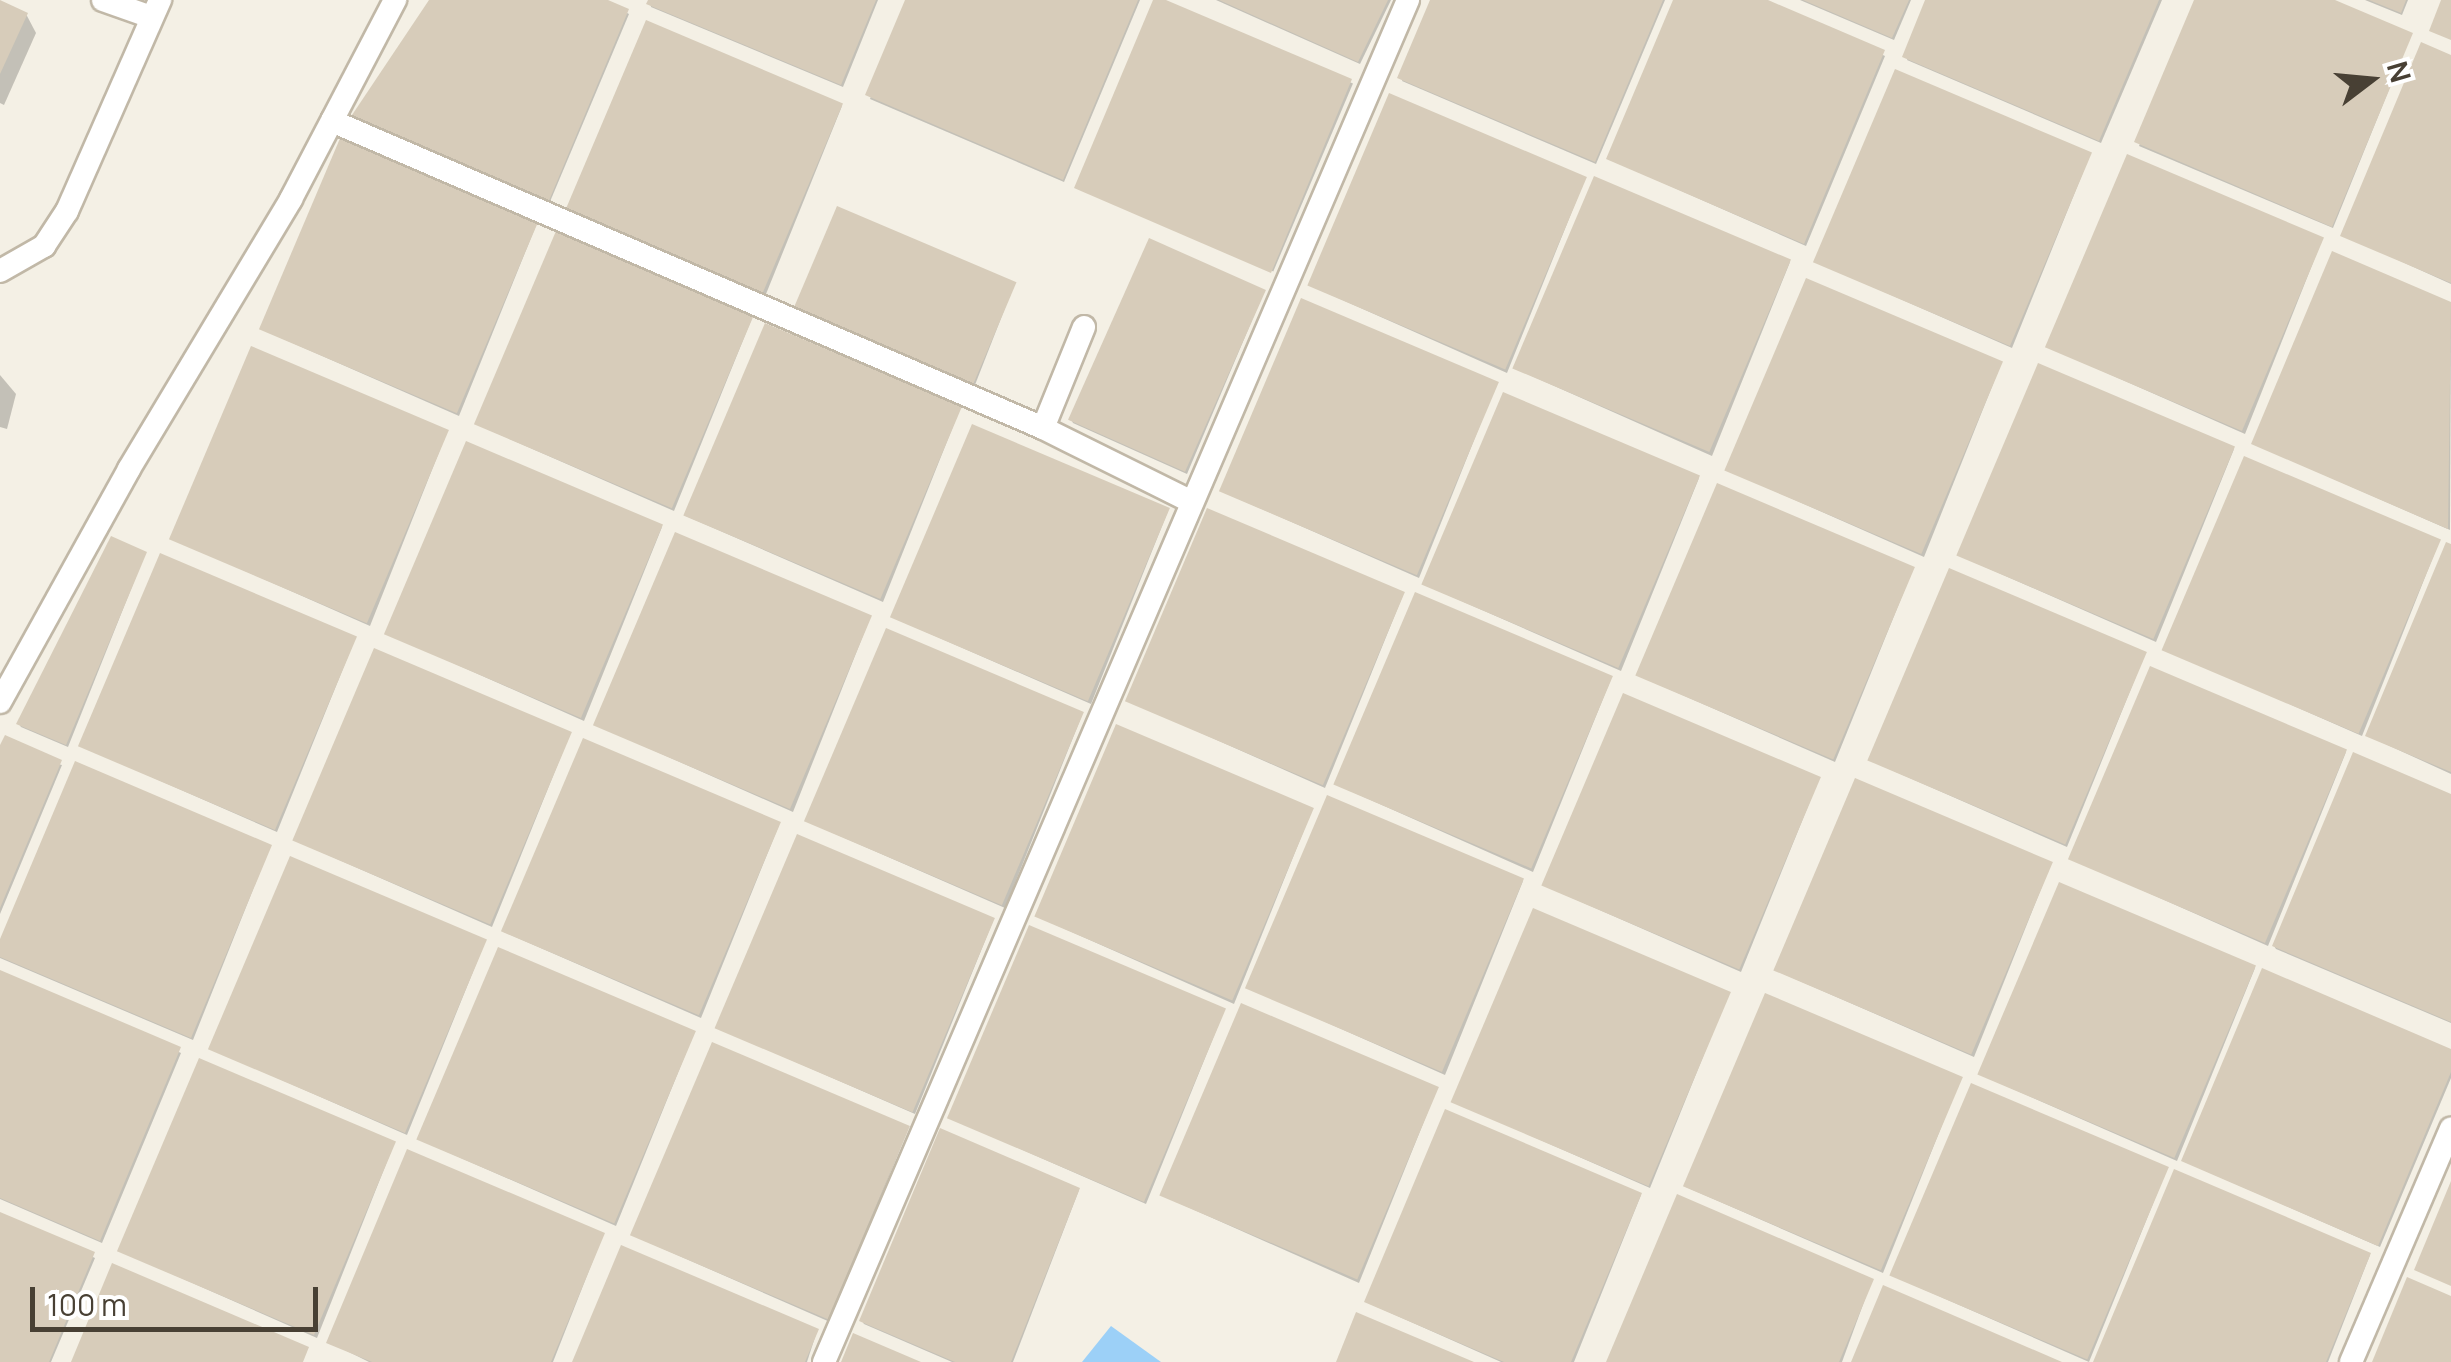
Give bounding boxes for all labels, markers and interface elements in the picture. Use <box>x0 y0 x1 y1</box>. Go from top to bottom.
north arrow <box>2321 30 2421 130</box>
text: N <box>2379 57 2421 87</box>
scale bar <box>35 1267 322 1329</box>
text: 100 m <box>47 1284 127 1325</box>

